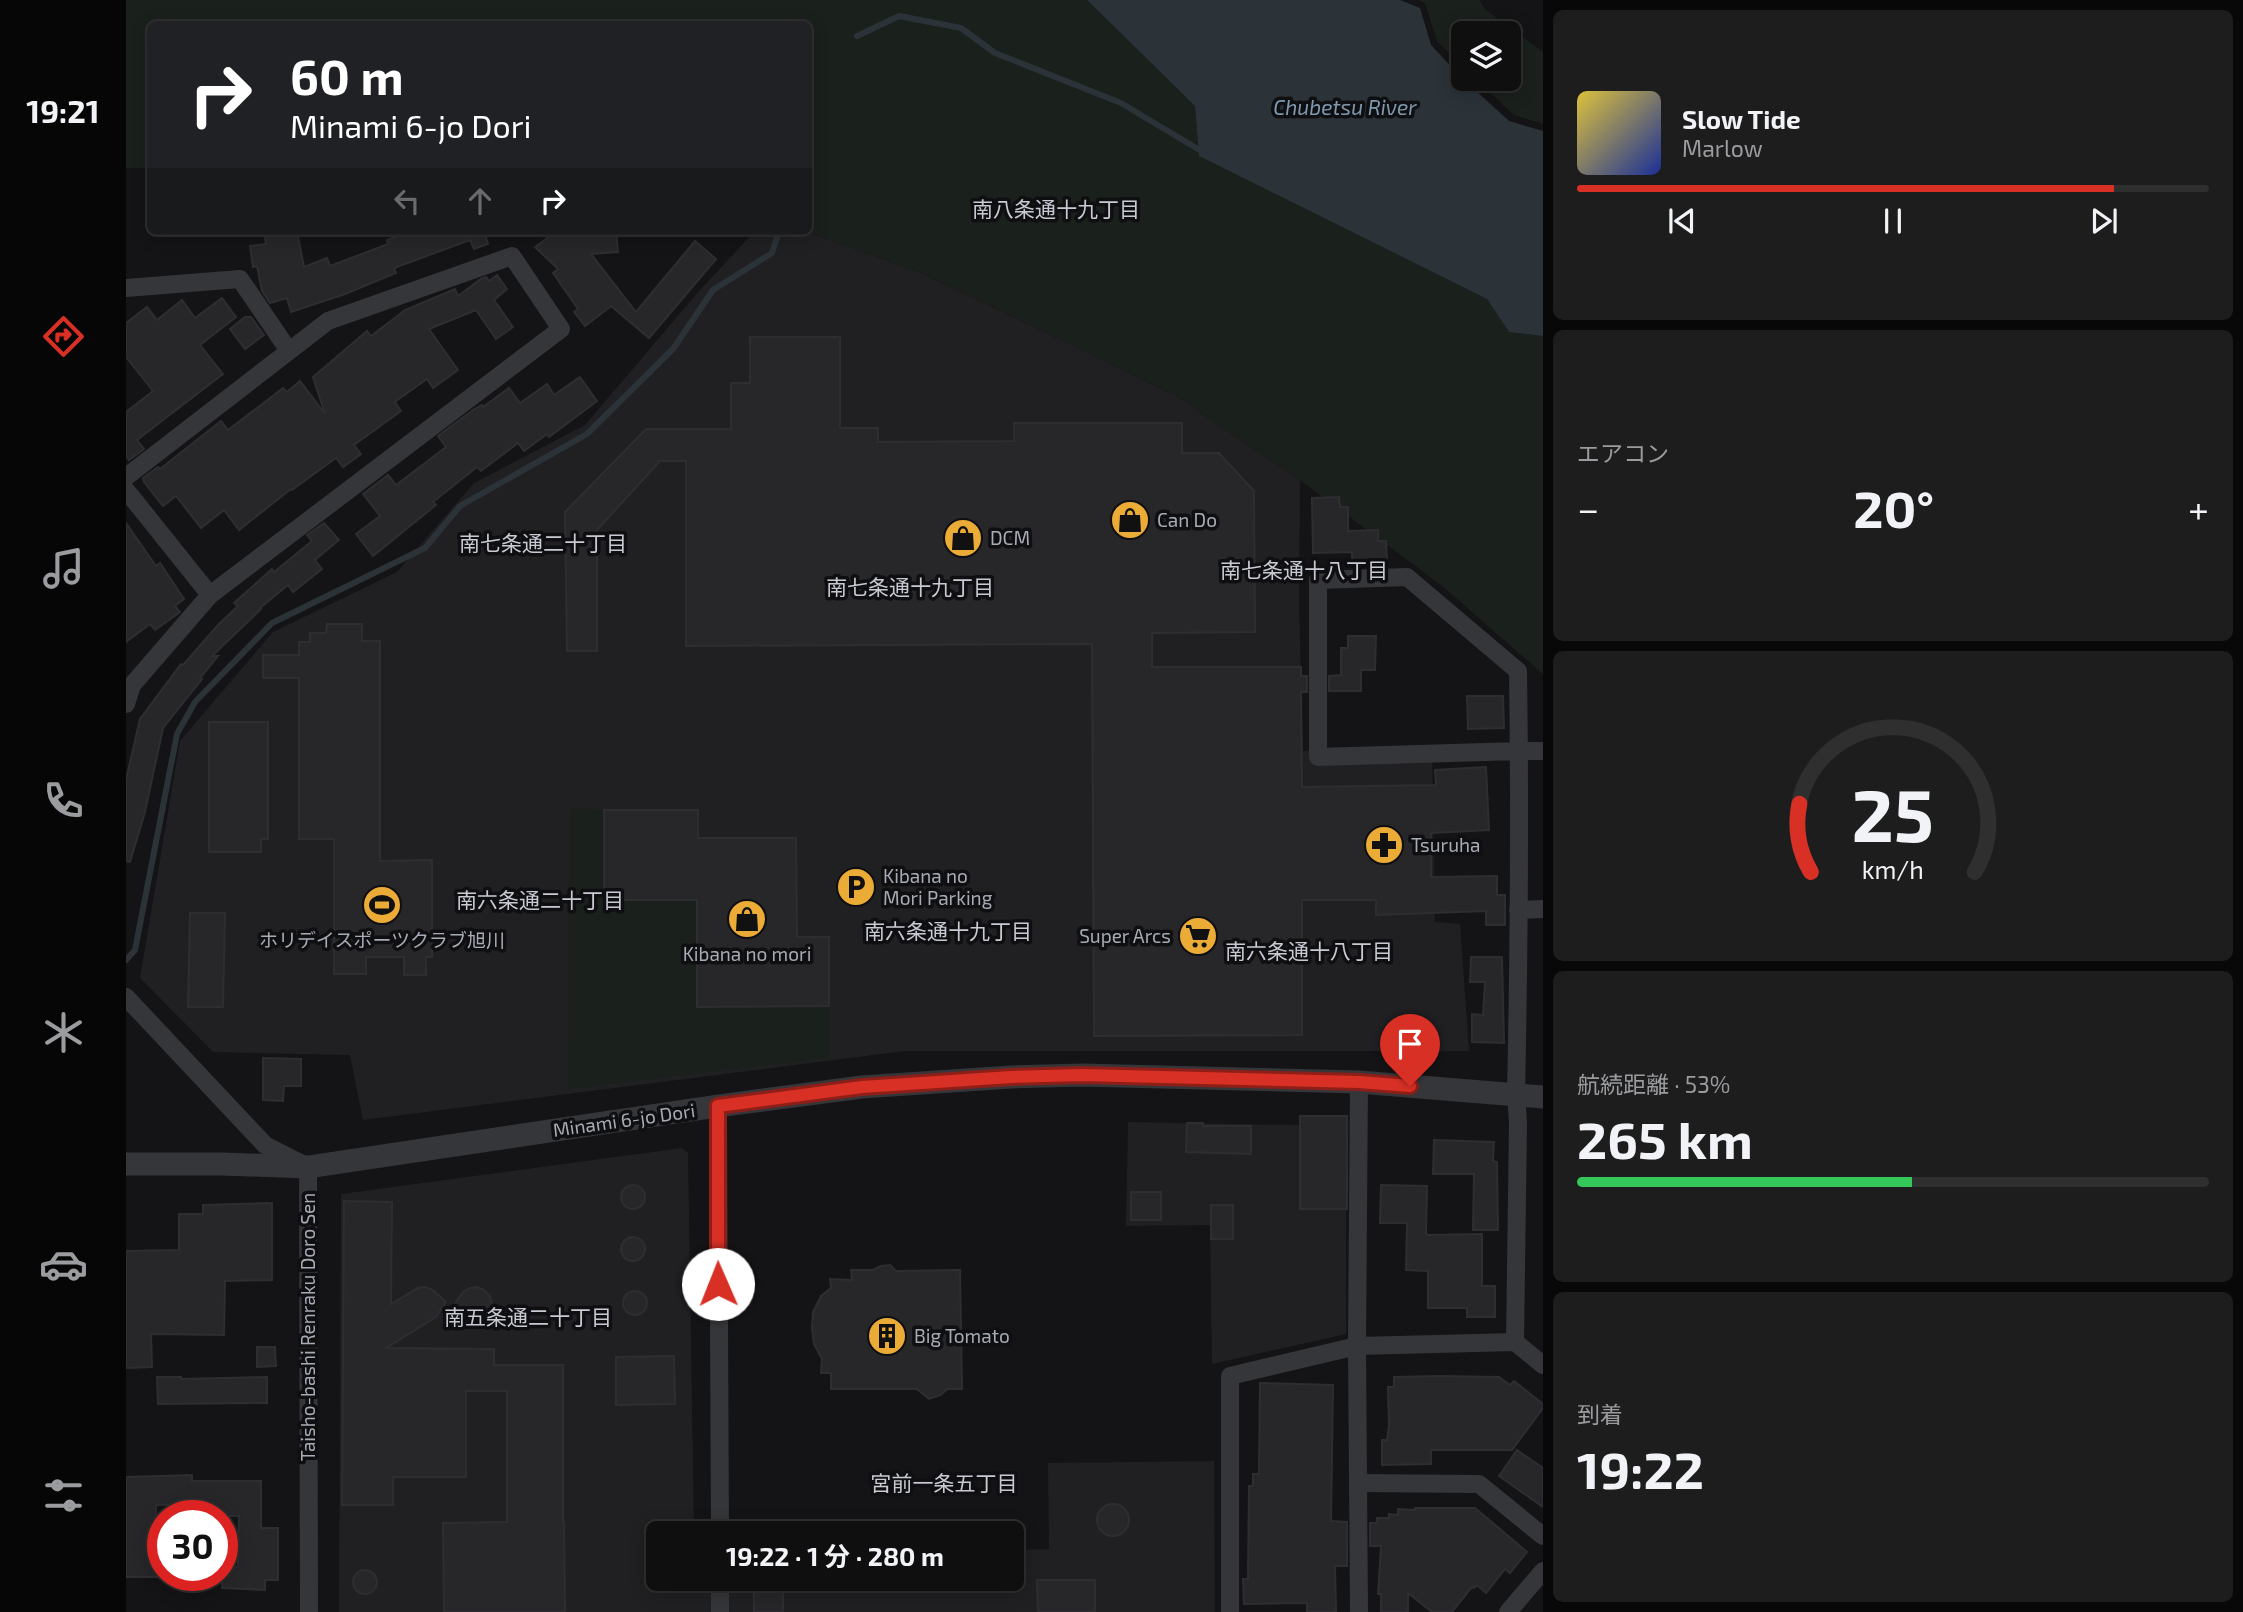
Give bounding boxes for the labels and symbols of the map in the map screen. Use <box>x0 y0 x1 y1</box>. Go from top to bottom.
water label: Chubetsu River <box>1273 94 1417 119</box>
district label: 南八条通十九丁目 <box>972 196 1140 221</box>
shop icon: Can Do <box>1109 499 1151 541</box>
place label: Can Do <box>1157 508 1217 531</box>
shop icon: DCM <box>942 517 984 559</box>
place label: DCM <box>990 526 1030 549</box>
district label: 南七条通二十丁目 <box>459 530 627 555</box>
district label: 南七条通十八丁目 <box>1220 557 1388 582</box>
district label: 南七条通十九丁目 <box>826 574 994 599</box>
pharmacy icon: Tsuruha <box>1363 824 1405 866</box>
place label: Tsuruha <box>1411 833 1481 856</box>
place label: Kibana no Mori Parking <box>883 864 993 909</box>
parking icon: Kibana no Mori Parking <box>835 866 877 908</box>
sports icon: ホリデイスポーツクラブ旭川 <box>361 884 403 926</box>
district label: 南六条通二十丁目 <box>456 887 624 912</box>
shop icon: Kibana no mori <box>726 898 768 940</box>
supermarket icon: Super Arcs <box>1177 915 1219 957</box>
district label: 南六条通十九丁目 <box>864 918 1032 943</box>
place label: Super Arcs <box>1079 924 1171 947</box>
place label: ホリデイスポーツクラブ旭川 <box>259 928 505 951</box>
district label: 南六条通十八丁目 <box>1225 938 1393 963</box>
place label: Kibana no mori <box>683 942 811 965</box>
pin <box>1380 1014 1440 1086</box>
street label: Minami 6-jo Dori <box>551 1098 697 1141</box>
street label: Taisho-bashi Renraku Doro Sen <box>296 1193 319 1461</box>
position arrow <box>681 1247 755 1321</box>
district label: 南五条通二十丁目 <box>444 1304 612 1329</box>
building icon: Big Tomato <box>866 1315 908 1357</box>
place label: Big Tomato <box>914 1324 1010 1347</box>
district label: 宮前一条五丁目 <box>871 1470 1018 1495</box>
speed limit sign: 30 <box>147 1500 238 1591</box>

